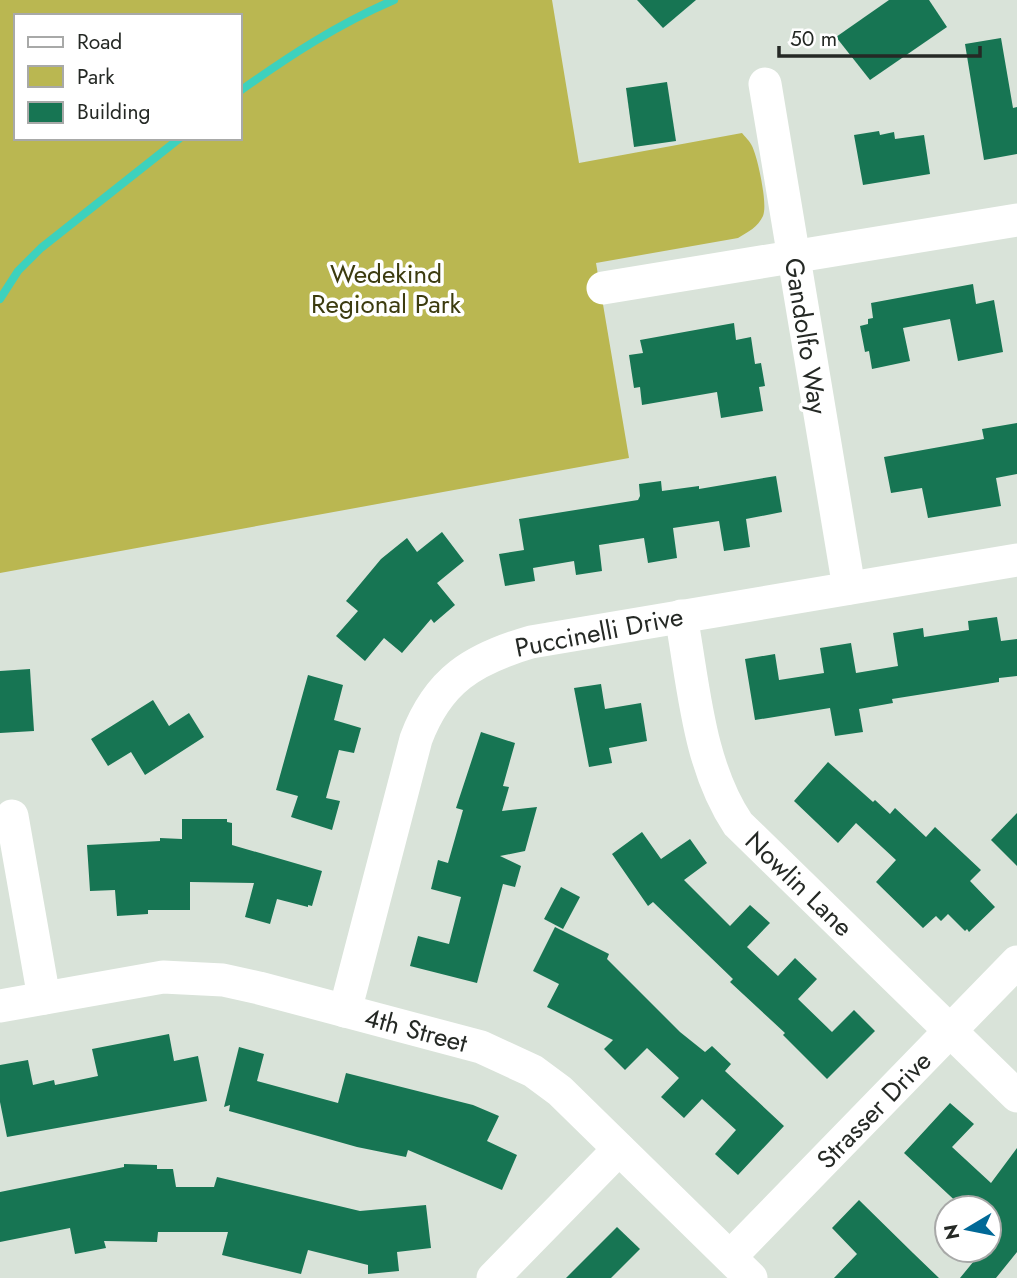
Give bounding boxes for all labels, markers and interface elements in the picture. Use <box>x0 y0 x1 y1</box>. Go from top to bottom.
legend <box>14 14 242 140</box>
scale bar <box>779 14 980 58</box>
text: 50 m <box>790 24 837 54</box>
text: Road <box>77 27 122 57</box>
text: Park <box>77 62 115 92</box>
text: Building <box>77 97 150 127</box>
park label: Wedekind Regional Park <box>311 255 462 323</box>
street label: Gandolfo Way <box>775 255 837 417</box>
street label: Puccinelli Drive <box>512 597 686 667</box>
street label: Nowlin Lane <box>736 823 862 945</box>
street label: 4th Street <box>360 998 472 1062</box>
street label: Strasser Drive <box>808 1043 940 1177</box>
north arrow <box>933 1194 1003 1264</box>
text: N <box>937 1222 966 1242</box>

